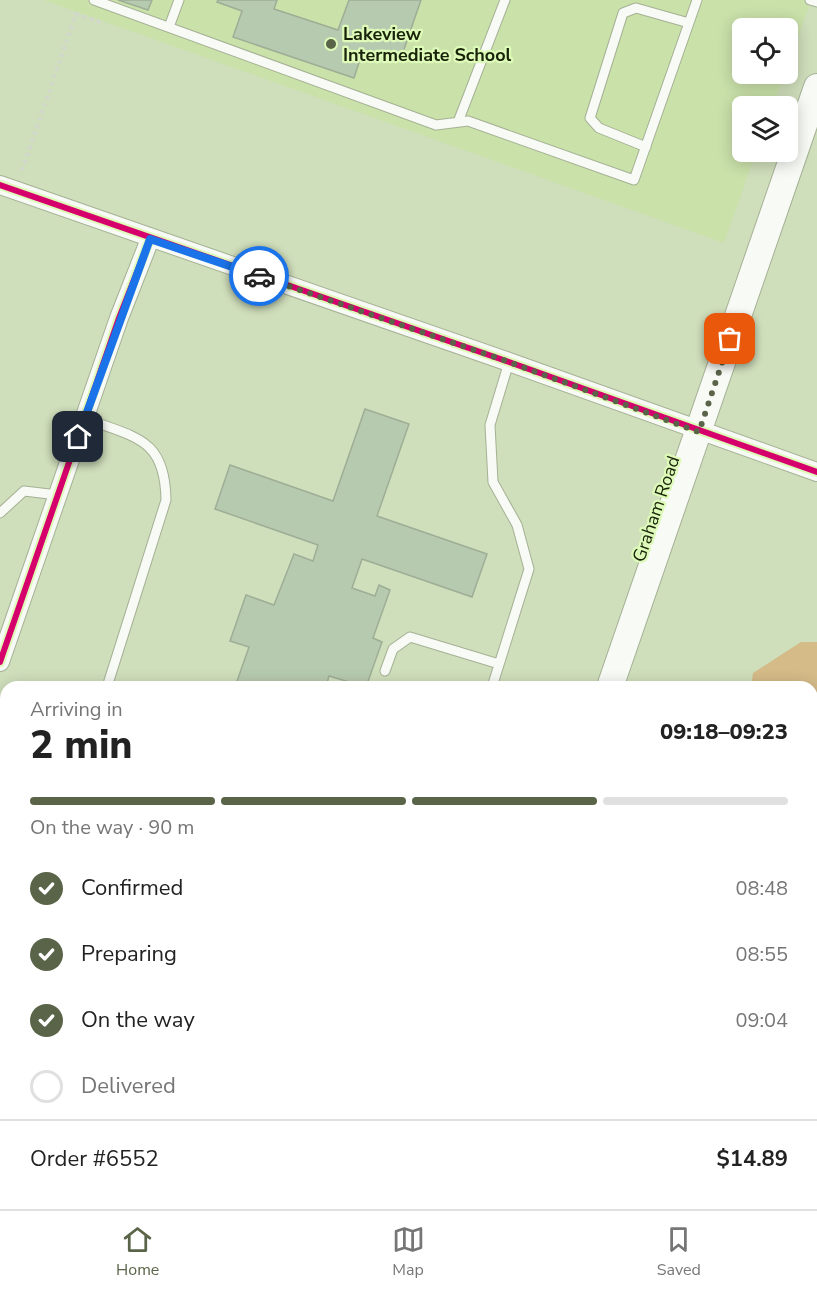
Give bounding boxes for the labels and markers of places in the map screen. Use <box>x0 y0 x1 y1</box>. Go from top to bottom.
place label: Lakeview Intermediate School <box>343 22 512 67</box>
marker: Lakeview Intermediate School <box>324 37 338 51</box>
pin <box>704 313 755 364</box>
pin <box>52 411 103 462</box>

